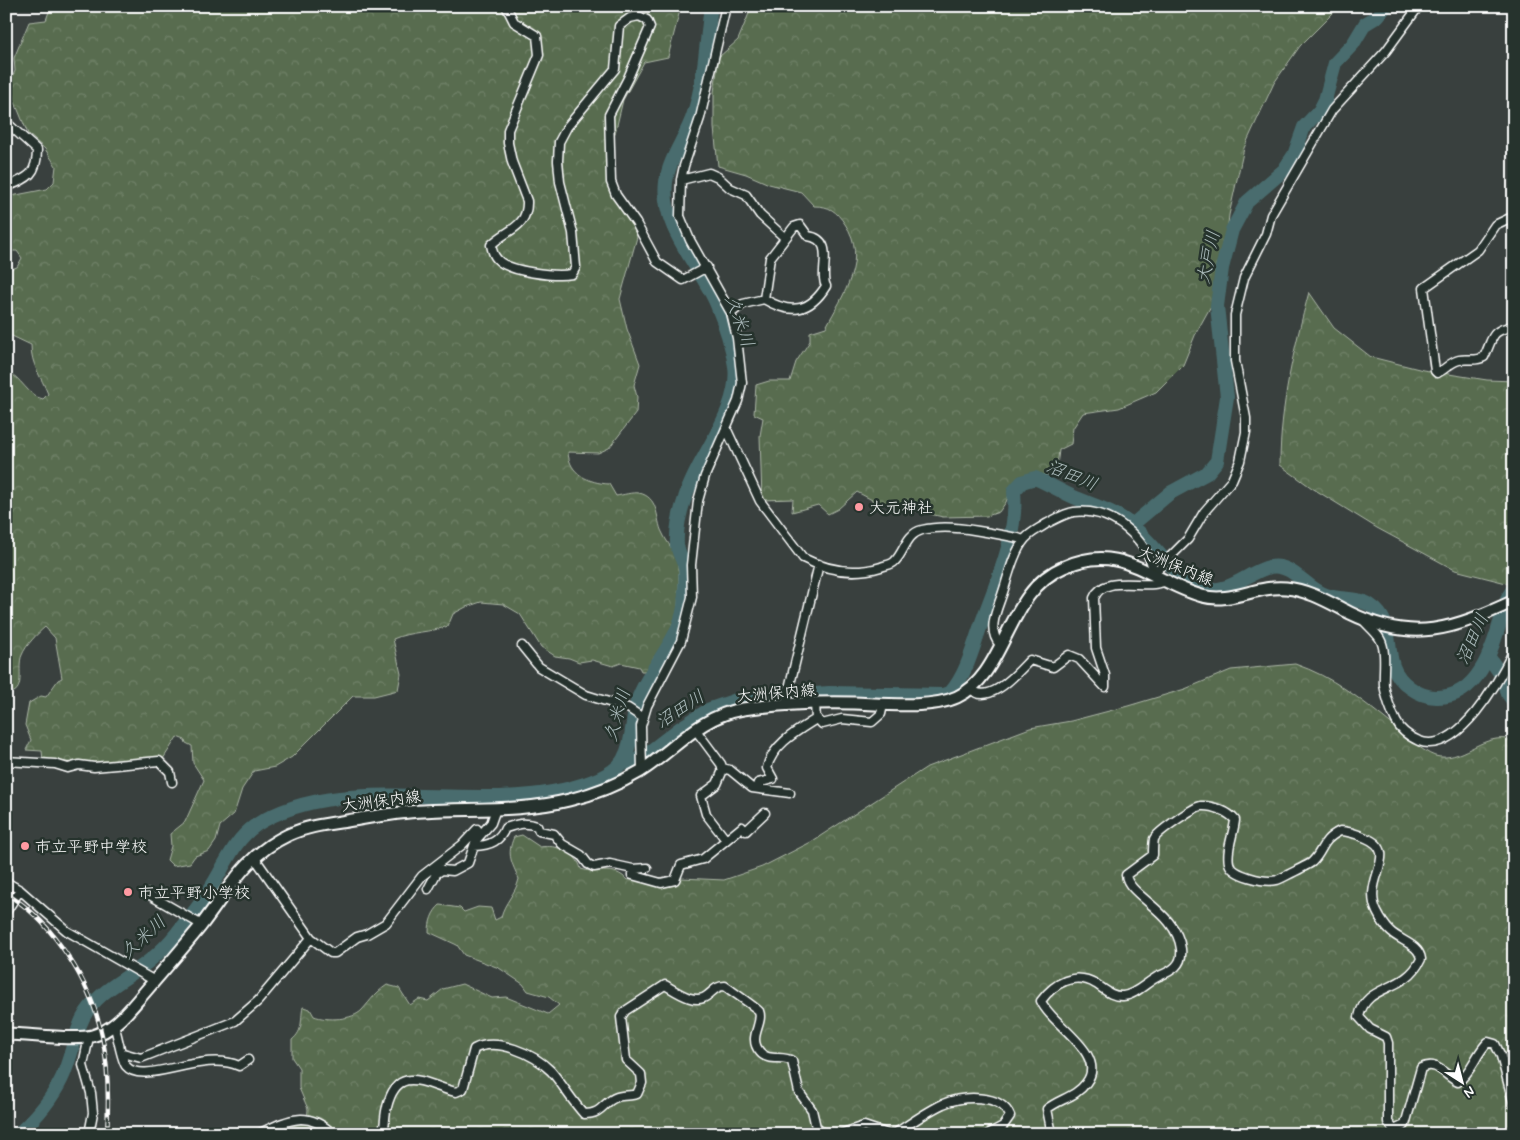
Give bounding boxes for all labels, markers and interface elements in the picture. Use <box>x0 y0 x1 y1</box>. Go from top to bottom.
water label: 大戸川 <box>1192 228 1226 286</box>
water label: 久米川 <box>719 292 759 351</box>
water label: 沼田川 <box>1042 455 1101 497</box>
place label: 大元神社 <box>869 498 933 519</box>
marker: 大元神社 <box>853 501 865 513</box>
street label: 大洲保内線 <box>1134 542 1216 591</box>
water label: 沼田川 <box>1451 610 1495 669</box>
street label: 大洲保内線 <box>735 680 817 707</box>
water label: 沼田川 <box>651 685 710 735</box>
water label: 久米川 <box>599 686 637 745</box>
street label: 大洲保内線 <box>340 786 422 817</box>
place label: 市立平野中学校 <box>35 837 147 858</box>
marker: 市立平野中学校 <box>19 840 31 852</box>
place label: 市立平野小学校 <box>138 883 250 904</box>
marker: 市立平野小学校 <box>122 886 134 898</box>
water label: 久米川 <box>116 911 172 965</box>
north arrow <box>1438 1058 1488 1108</box>
text: N <box>1460 1082 1478 1102</box>

